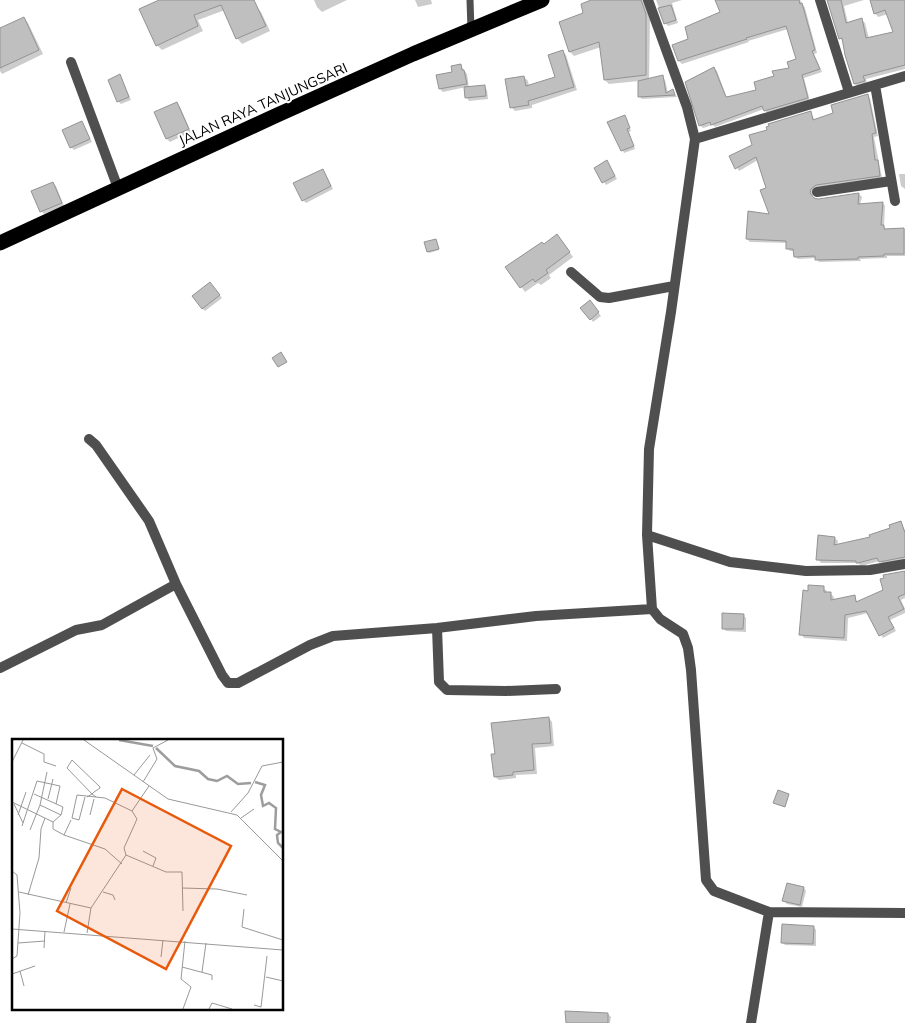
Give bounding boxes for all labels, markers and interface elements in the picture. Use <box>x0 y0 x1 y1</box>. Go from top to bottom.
street label: JALAN RAYA TANJUNGSARI <box>176 59 350 149</box>
inset map <box>12 739 284 1010</box>

